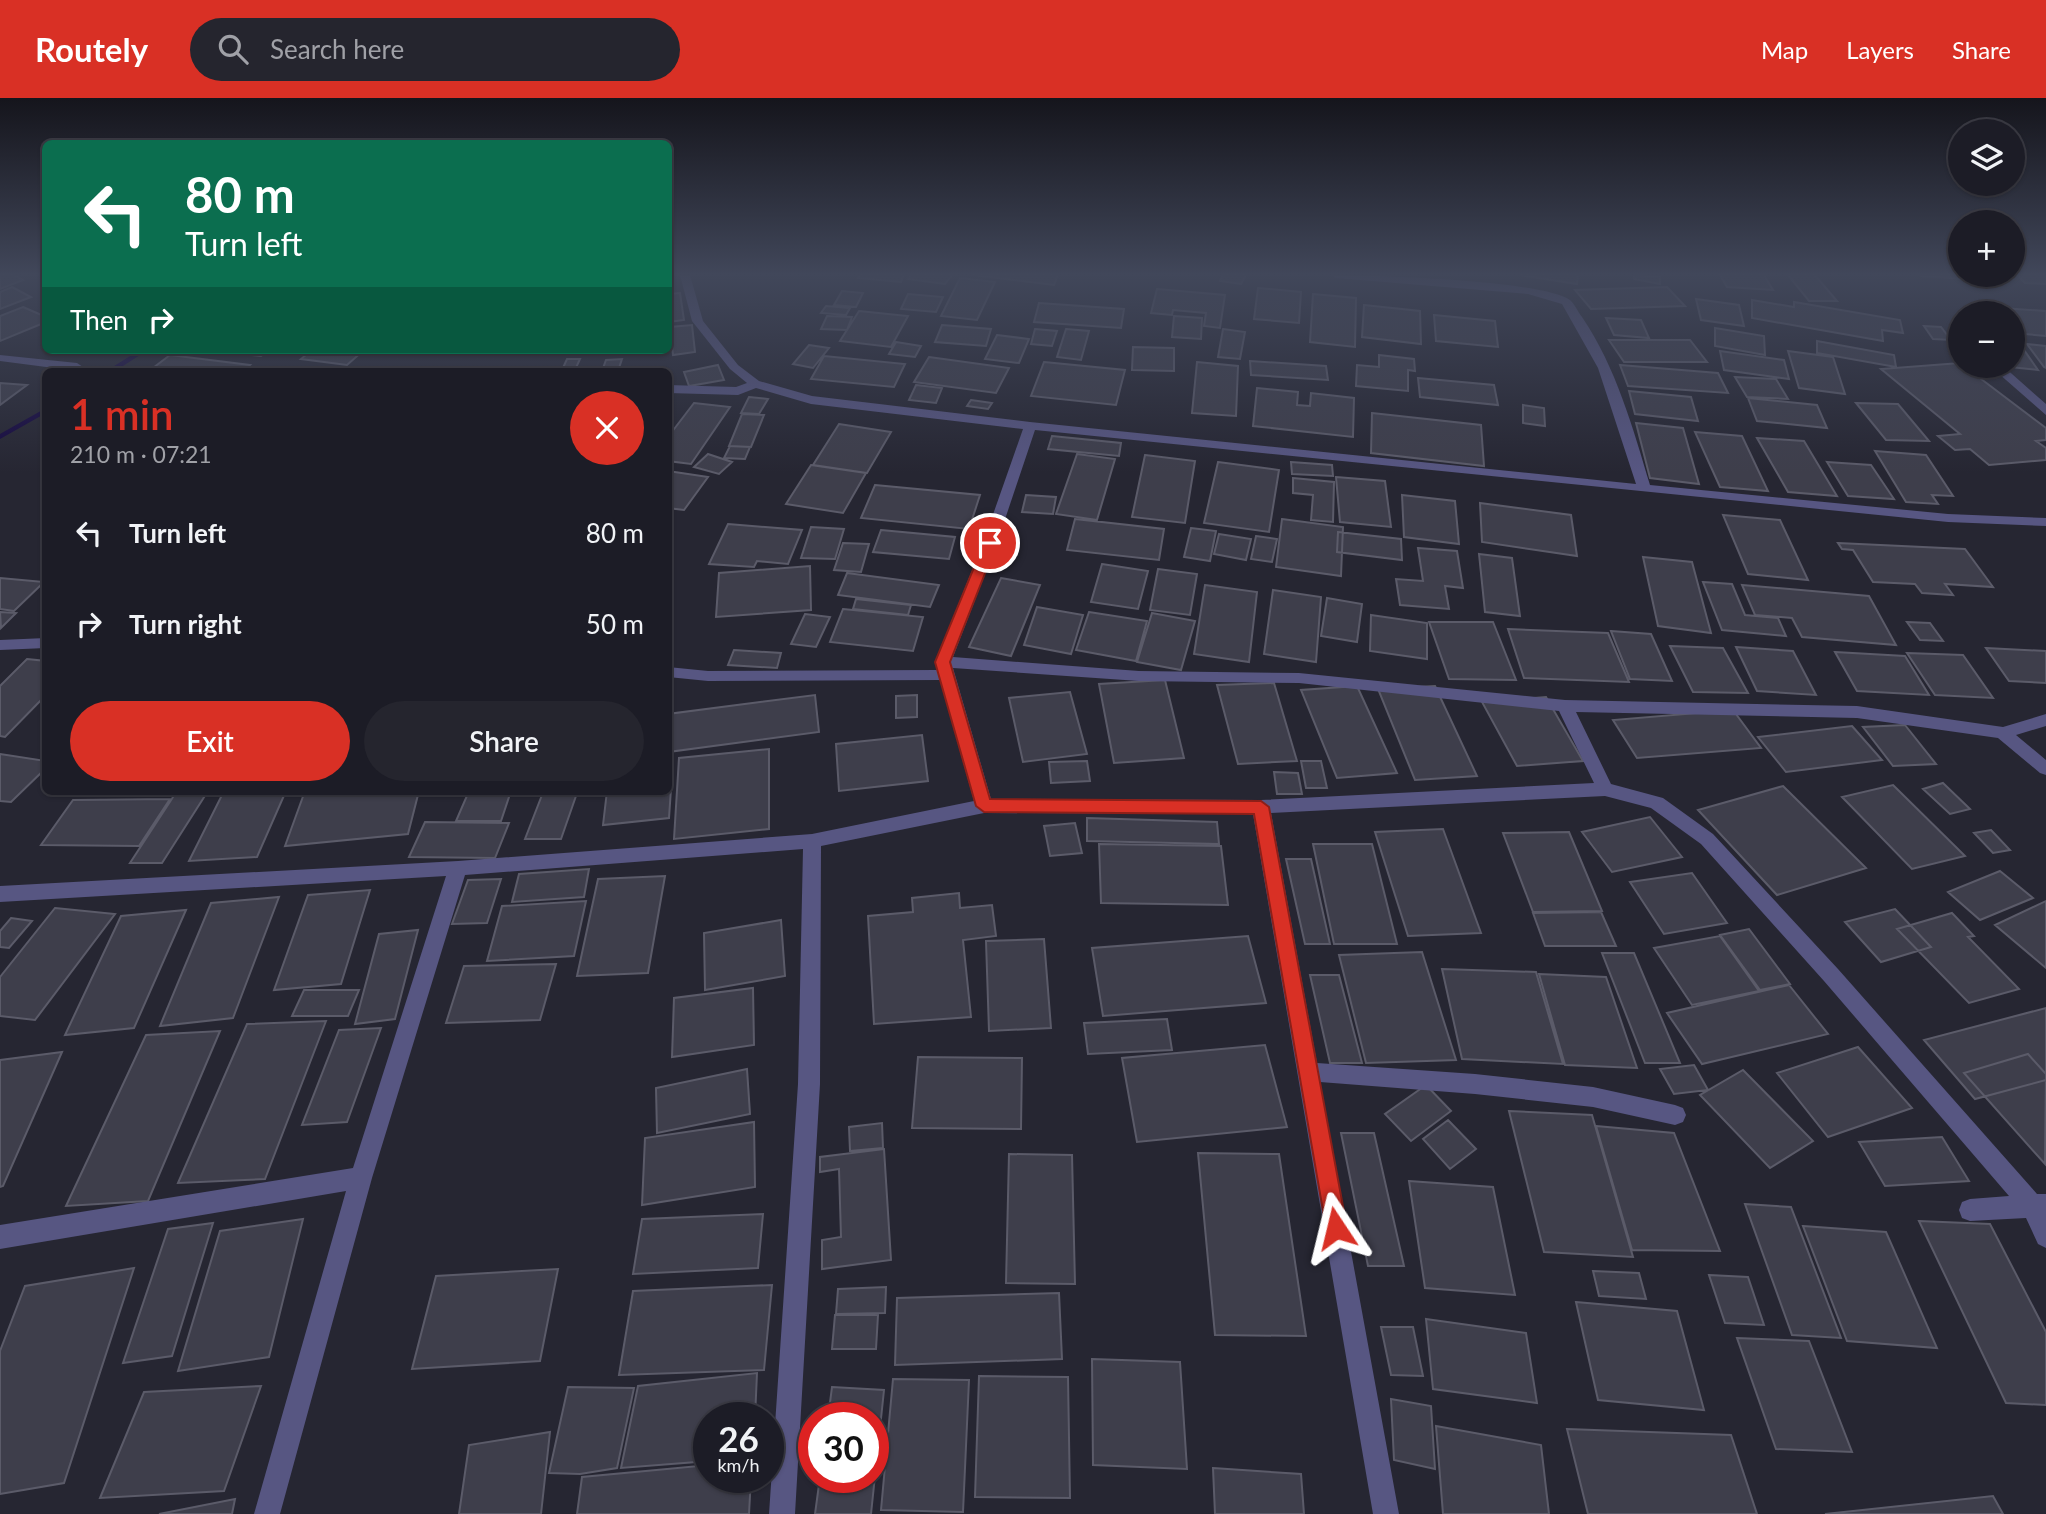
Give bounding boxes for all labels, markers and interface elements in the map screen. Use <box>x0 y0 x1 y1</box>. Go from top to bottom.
search box <box>190 18 680 81</box>
text: Routely <box>35 29 148 69</box>
icon: search <box>214 30 252 68</box>
text: Search here <box>270 33 404 65</box>
text: Map <box>1761 35 1808 64</box>
text: Layers <box>1846 35 1914 64</box>
text: Share <box>1952 35 2011 64</box>
map controls <box>1948 119 2025 378</box>
button: layers <box>1948 119 2025 196</box>
text: 80 m <box>185 165 295 223</box>
icon: left <box>70 168 161 259</box>
button: + <box>1948 210 2025 287</box>
text: Turn left <box>185 224 302 263</box>
icon: right <box>142 301 180 339</box>
button: − <box>1948 301 2025 378</box>
text: Then <box>70 304 128 336</box>
text: 1 min <box>70 389 174 439</box>
button: close <box>570 391 644 465</box>
text: 210 m · 07:21 <box>70 440 212 468</box>
pin <box>960 513 1020 573</box>
icon: left <box>70 514 108 552</box>
text: Turn left <box>129 517 226 549</box>
text: 80 m <box>586 517 644 549</box>
icon: arrive <box>971 524 1009 562</box>
icon: right <box>70 605 108 643</box>
text: Turn right <box>129 608 242 640</box>
text: 50 m <box>586 608 644 640</box>
button: Exit <box>70 701 350 781</box>
button: Share <box>364 701 644 781</box>
position arrow <box>1299 1191 1373 1265</box>
speed limit sign: 30 <box>798 1402 889 1493</box>
text: 26 <box>718 1417 759 1459</box>
text: km/h <box>717 1454 760 1476</box>

